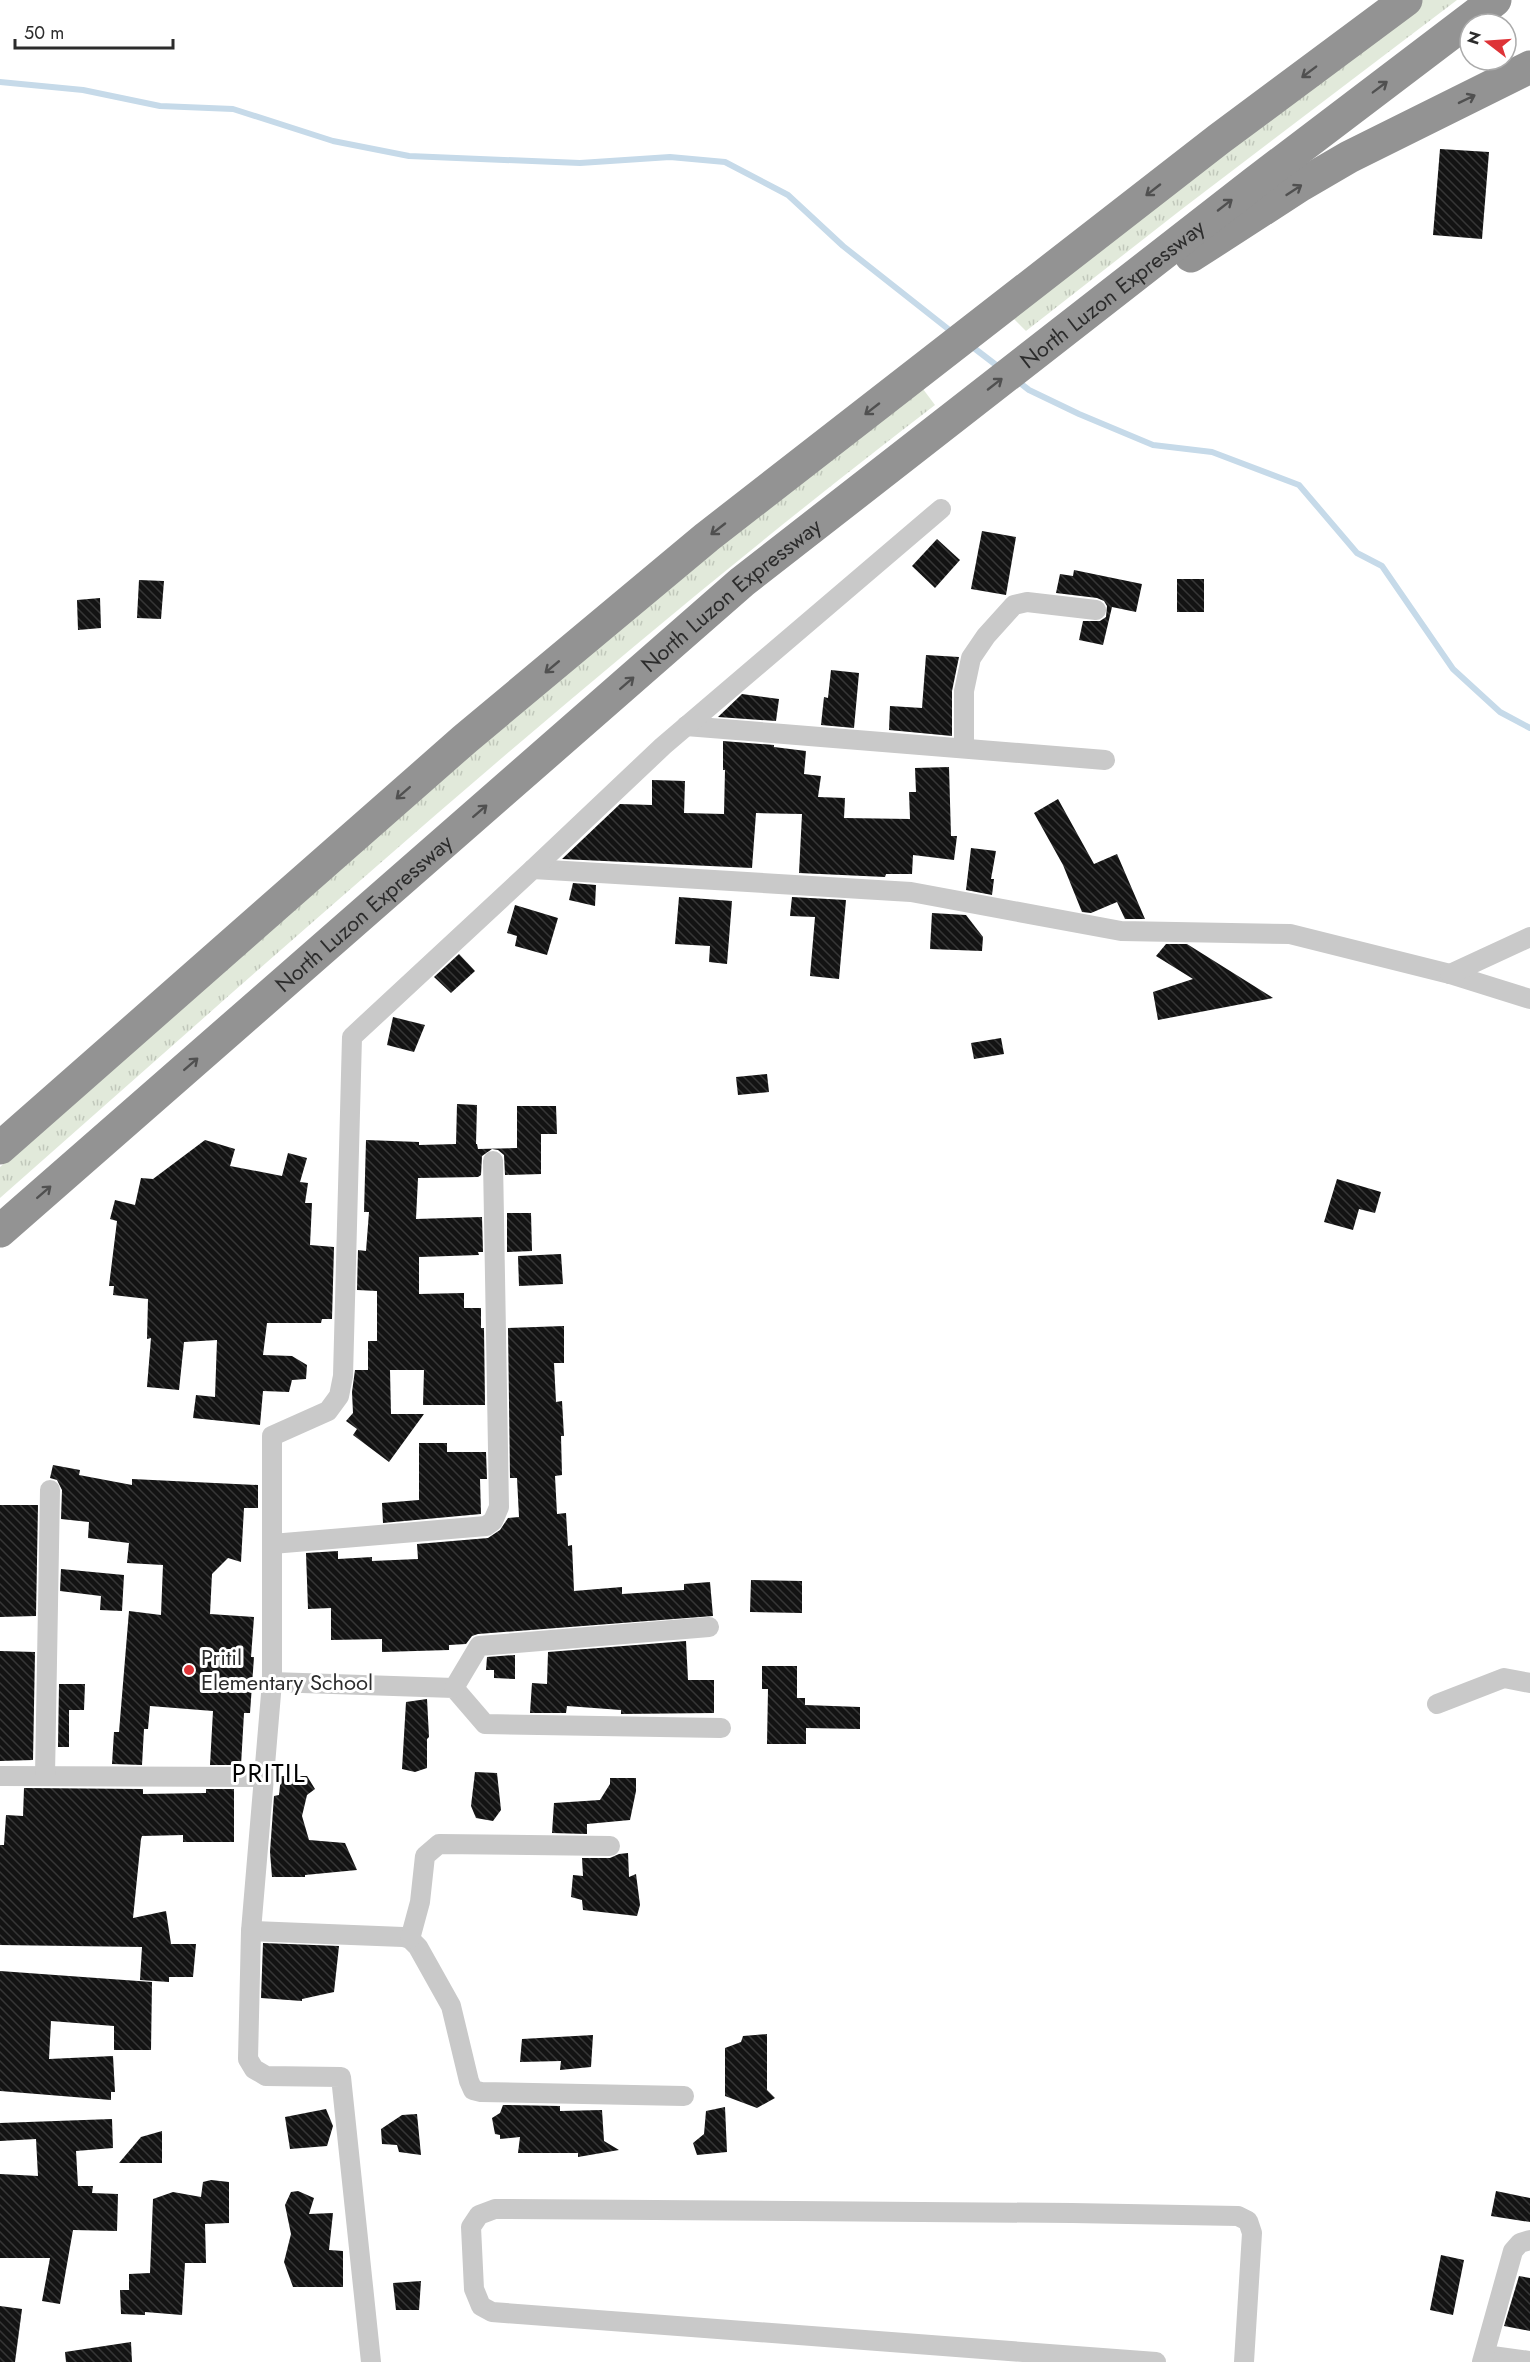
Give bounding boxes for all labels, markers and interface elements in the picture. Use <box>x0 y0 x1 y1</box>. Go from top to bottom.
scale bar <box>15 12 172 50</box>
north arrow <box>1458 12 1518 72</box>
text: 50 m <box>24 20 64 46</box>
text: N <box>1461 28 1487 47</box>
one-way arrow <box>1301 66 1317 79</box>
one-way arrow <box>1372 81 1388 94</box>
one-way arrow <box>1457 93 1475 104</box>
one-way arrow <box>1285 183 1302 195</box>
one-way arrow <box>1146 184 1162 197</box>
one-way arrow <box>1217 199 1233 212</box>
street label: North Luzon Expressway <box>1013 211 1211 376</box>
one-way arrow <box>986 378 1002 391</box>
one-way arrow <box>864 403 880 415</box>
street label: North Luzon Expressway <box>634 510 828 680</box>
one-way arrow <box>710 522 726 535</box>
one-way arrow <box>544 660 560 673</box>
one-way arrow <box>619 676 634 690</box>
one-way arrow <box>396 786 411 800</box>
one-way arrow <box>472 804 487 818</box>
street label: North Luzon Expressway <box>268 826 460 1000</box>
one-way arrow <box>183 1057 198 1071</box>
one-way arrow <box>36 1186 52 1199</box>
place label: Pritil Elementary School <box>201 1641 373 1698</box>
marker: Pritil Elementary School <box>182 1663 196 1677</box>
district label: PRITIL <box>232 1754 306 1792</box>

